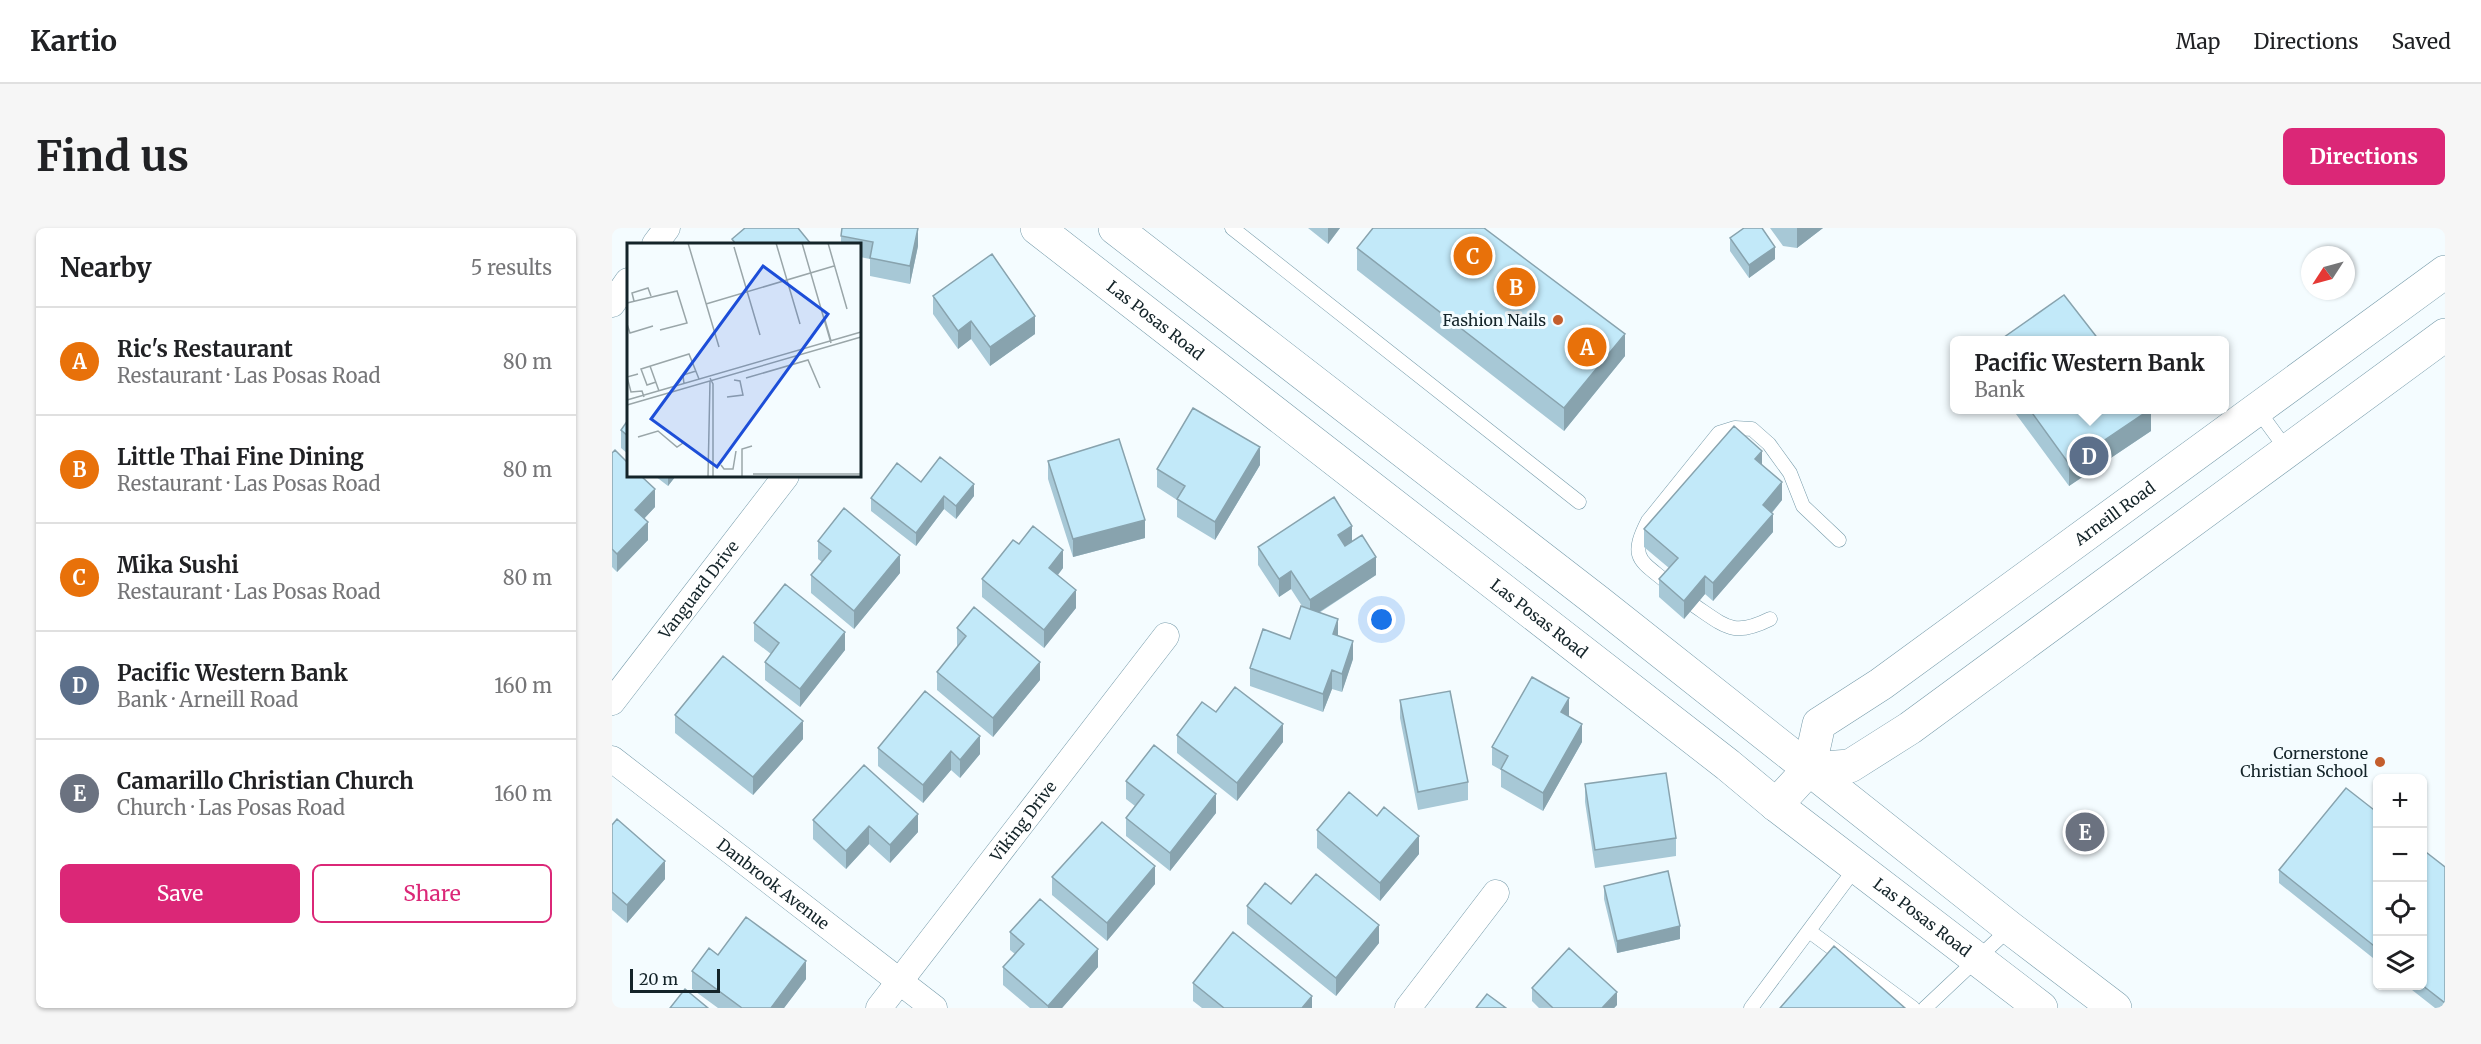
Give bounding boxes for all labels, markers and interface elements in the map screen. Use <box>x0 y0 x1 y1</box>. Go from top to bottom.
text: Kartio <box>30 23 117 59</box>
text: Map <box>2176 28 2220 55</box>
text: Directions <box>2253 28 2358 55</box>
text: Saved <box>2391 28 2451 55</box>
button: Directions <box>2283 128 2445 185</box>
text: Find us <box>36 130 189 182</box>
pin: C <box>1454 234 1492 279</box>
inset map <box>627 243 861 477</box>
north arrow <box>2301 246 2355 300</box>
text: Nearby <box>60 251 152 284</box>
text: 5 results <box>471 255 552 280</box>
pin: B <box>1496 264 1536 310</box>
street label: Las Posas Road <box>1103 276 1208 364</box>
place label: Fashion Nails <box>1443 310 1546 330</box>
marker: Fashion Nails <box>1551 313 1565 327</box>
pin: A <box>1568 324 1606 370</box>
text: Ric's Restaurant <box>117 335 293 363</box>
popup <box>1950 336 2229 414</box>
text: A <box>72 349 87 374</box>
text: 80 m <box>503 349 552 374</box>
text: Pacific Western Bank <box>1974 349 2205 377</box>
text: Restaurant · Las Posas Road <box>117 363 381 388</box>
text: Bank <box>1974 377 2025 402</box>
pin: D <box>2070 434 2108 478</box>
text: Little Thai Fine Dining <box>117 443 364 471</box>
text: B <box>73 457 86 482</box>
text: 80 m <box>503 457 552 482</box>
text: Restaurant · Las Posas Road <box>117 471 381 496</box>
street label: Arneill Road <box>2069 477 2159 550</box>
street label: Vanguard Drive <box>654 536 743 644</box>
text: Mika Sushi <box>117 551 239 579</box>
text: C <box>73 565 86 590</box>
text: 80 m <box>503 565 552 590</box>
street label: Las Posas Road <box>1487 574 1592 662</box>
text: Restaurant · Las Posas Road <box>117 579 381 604</box>
your location <box>1367 605 1396 634</box>
text: Pacific Western Bank <box>117 659 348 687</box>
text: D <box>72 673 87 698</box>
text: 160 m <box>494 673 552 698</box>
text: Bank · Arneill Road <box>117 687 298 712</box>
place label: Cornerstone Christian School <box>2240 743 2368 781</box>
marker: Cornerstone Christian School <box>2373 755 2387 769</box>
text: Camarillo Christian Church <box>117 767 414 795</box>
map controls <box>2373 774 2427 990</box>
button: + <box>2373 774 2427 828</box>
street label: Viking Drive <box>985 777 1061 866</box>
text: E <box>73 781 86 806</box>
text: 160 m <box>494 781 552 806</box>
text: Church · Las Posas Road <box>117 795 345 820</box>
pin: E <box>2066 810 2104 854</box>
button: − <box>2373 828 2427 882</box>
street label: Danbrook Avenue <box>713 834 833 933</box>
button: Save <box>60 864 300 923</box>
button: Share <box>312 864 552 923</box>
street label: Las Posas Road <box>1870 873 1975 961</box>
button: locate <box>2373 882 2427 936</box>
button: layers <box>2373 936 2427 990</box>
scale bar <box>630 966 720 994</box>
text: 20 m <box>639 969 678 989</box>

